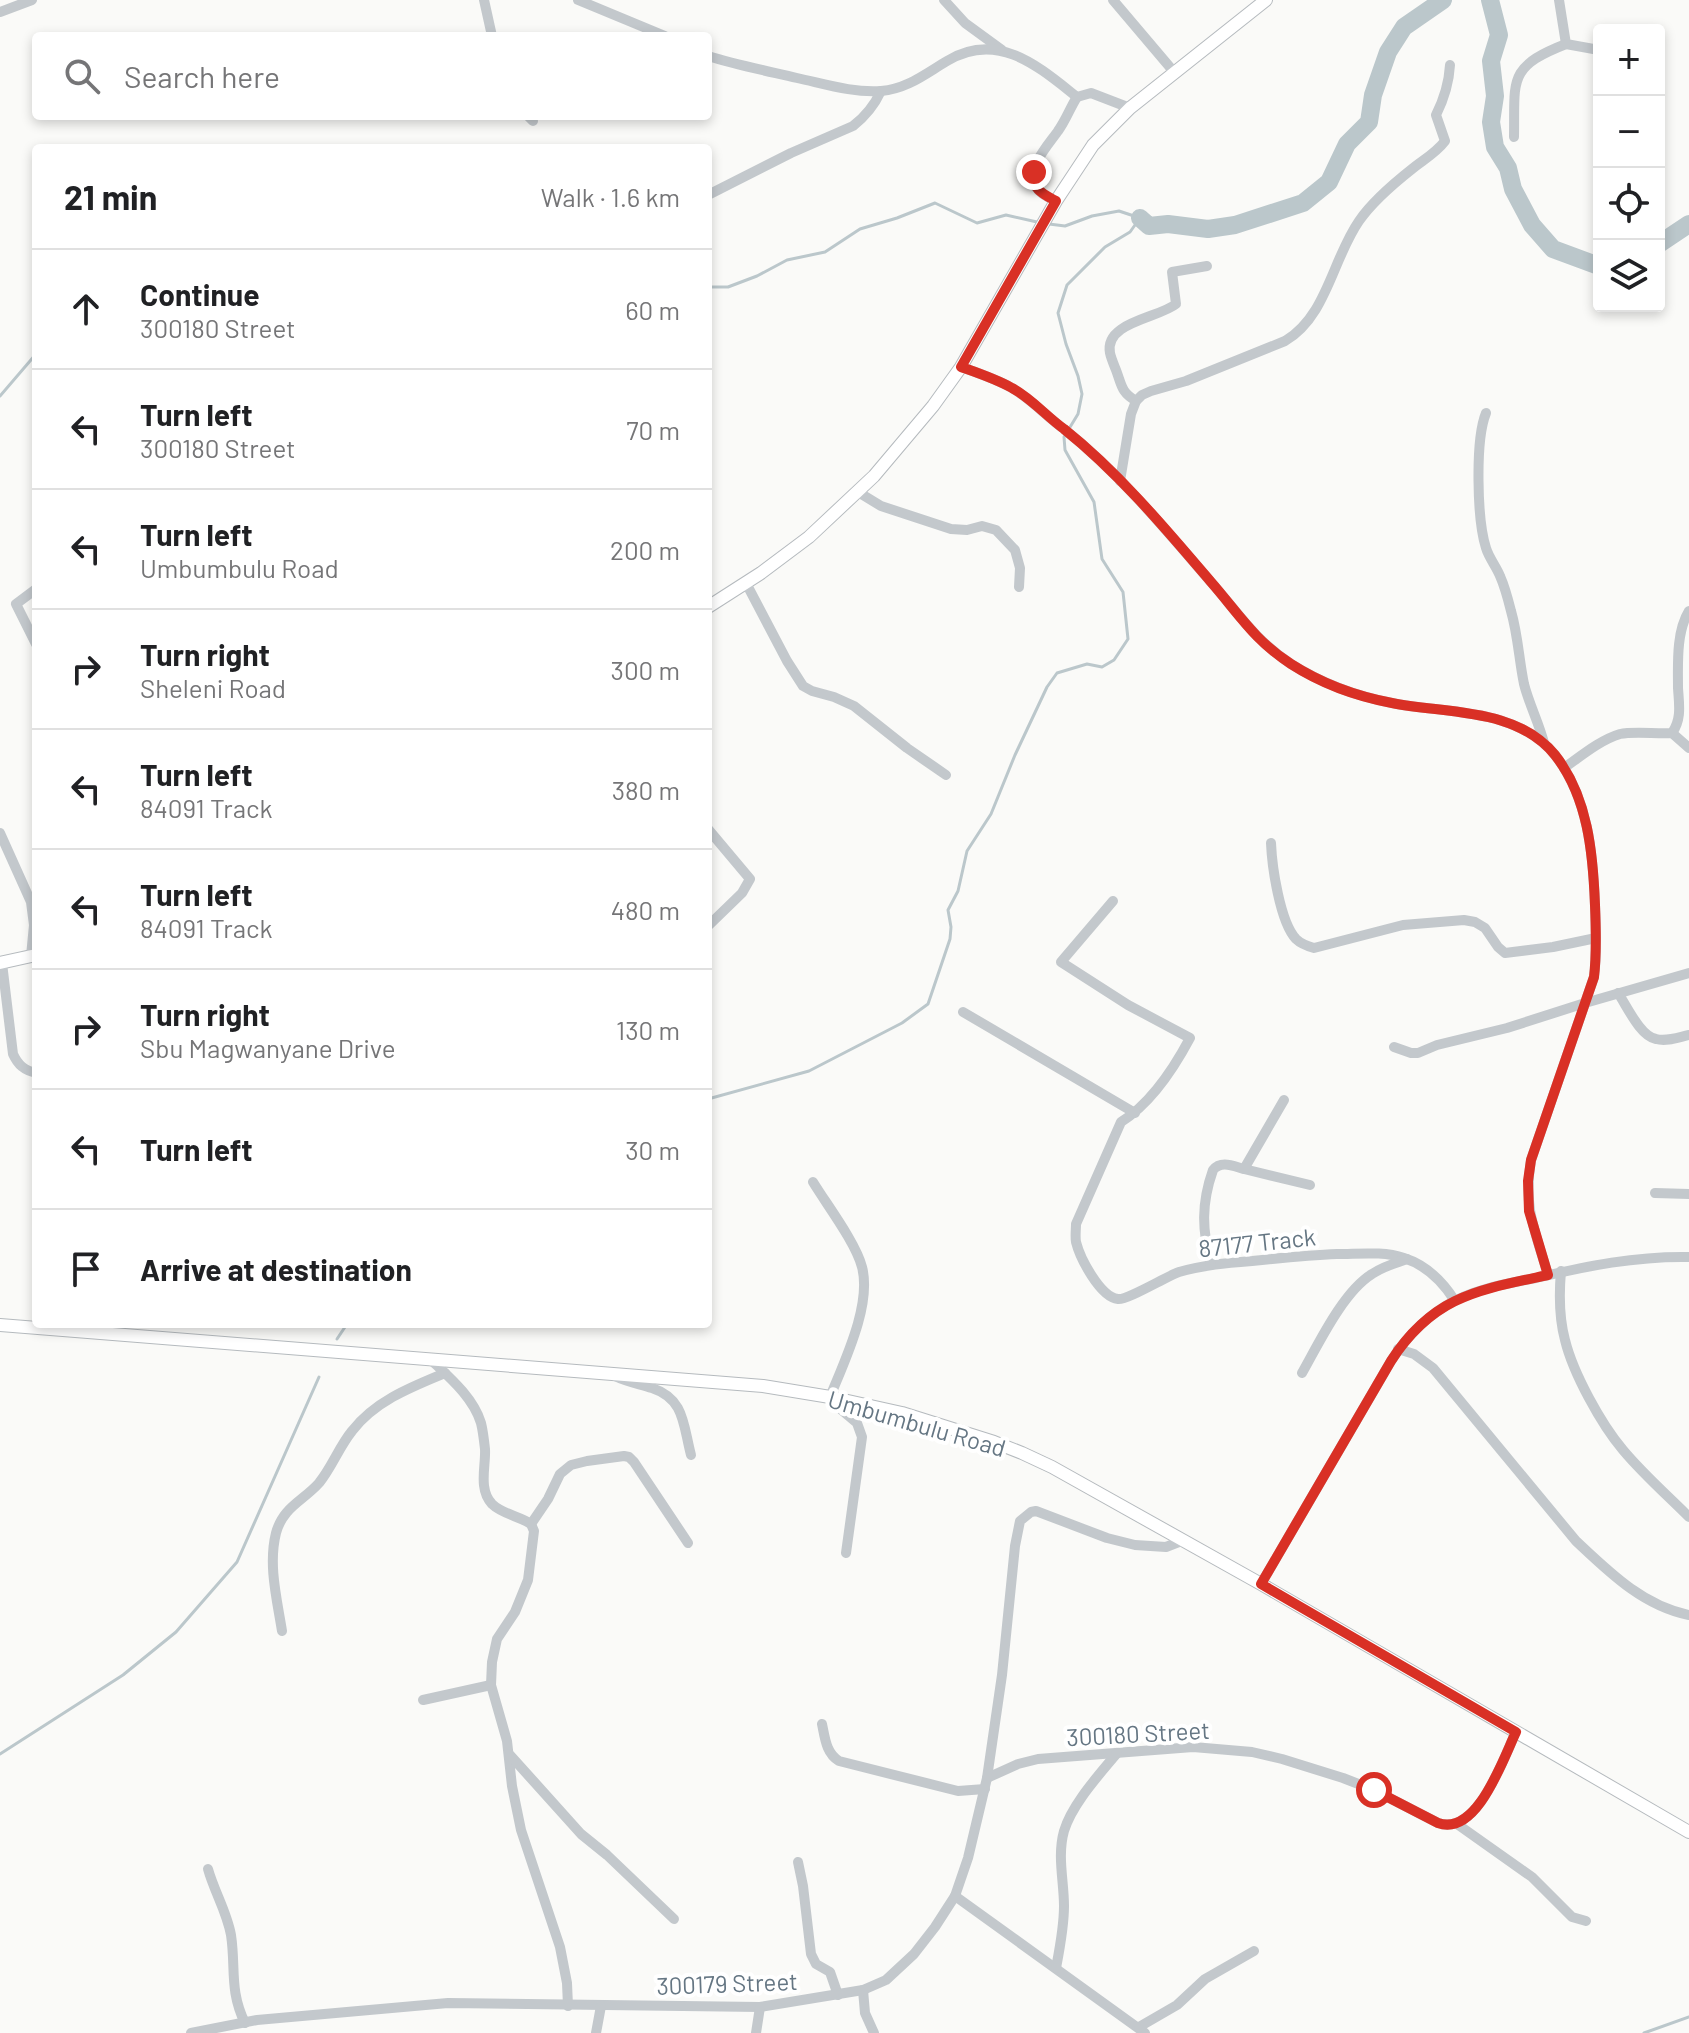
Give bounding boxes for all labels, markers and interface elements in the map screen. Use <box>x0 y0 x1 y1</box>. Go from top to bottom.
map controls <box>1593 24 1665 312</box>
button: + <box>1593 24 1665 96</box>
search box <box>32 32 712 120</box>
icon: search <box>60 54 104 98</box>
text: Search here <box>124 58 280 94</box>
button: − <box>1593 96 1665 168</box>
route end <box>1016 154 1052 190</box>
button: locate <box>1593 168 1665 240</box>
text: 21 min <box>64 176 157 217</box>
text: Walk · 1.6 km <box>541 181 680 212</box>
button: layers <box>1593 240 1665 312</box>
text: Continue <box>140 276 260 312</box>
icon: ahead <box>64 287 108 331</box>
text: 60 m <box>625 294 680 325</box>
text: 300180 Street <box>140 312 296 343</box>
text: Turn left <box>140 396 253 432</box>
icon: left <box>64 407 108 451</box>
text: 70 m <box>626 414 680 445</box>
text: 300180 Street <box>140 432 296 463</box>
text: Turn left <box>140 516 253 552</box>
icon: left <box>64 527 108 571</box>
text: 200 m <box>610 534 680 565</box>
text: Umbumbulu Road <box>140 552 339 583</box>
text: Turn right <box>140 636 270 672</box>
icon: right <box>64 647 108 691</box>
text: 300 m <box>611 654 680 685</box>
text: Sheleni Road <box>140 672 286 703</box>
text: Turn left <box>140 756 253 792</box>
icon: left <box>64 767 108 811</box>
text: 380 m <box>612 774 680 805</box>
text: 84091 Track <box>140 792 273 823</box>
text: Turn left <box>140 876 253 912</box>
icon: left <box>64 887 108 931</box>
text: 480 m <box>611 894 680 925</box>
text: 84091 Track <box>140 912 273 943</box>
text: Turn right <box>140 996 270 1032</box>
icon: right <box>64 1007 108 1051</box>
text: 130 m <box>616 1014 680 1045</box>
text: Sbu Magwanyane Drive <box>140 1032 396 1063</box>
icon: left <box>64 1127 108 1171</box>
text: Turn left <box>140 1131 253 1167</box>
text: 30 m <box>625 1134 680 1165</box>
street label: 87177 Track <box>1197 1221 1317 1263</box>
icon: arrive <box>64 1247 108 1291</box>
text: Arrive at destination <box>140 1251 412 1287</box>
street label: Umbumbulu Road <box>825 1384 1009 1462</box>
street label: 300180 Street <box>1066 1715 1210 1751</box>
route start <box>1356 1772 1392 1808</box>
street label: 300179 Street <box>656 1966 798 2000</box>

